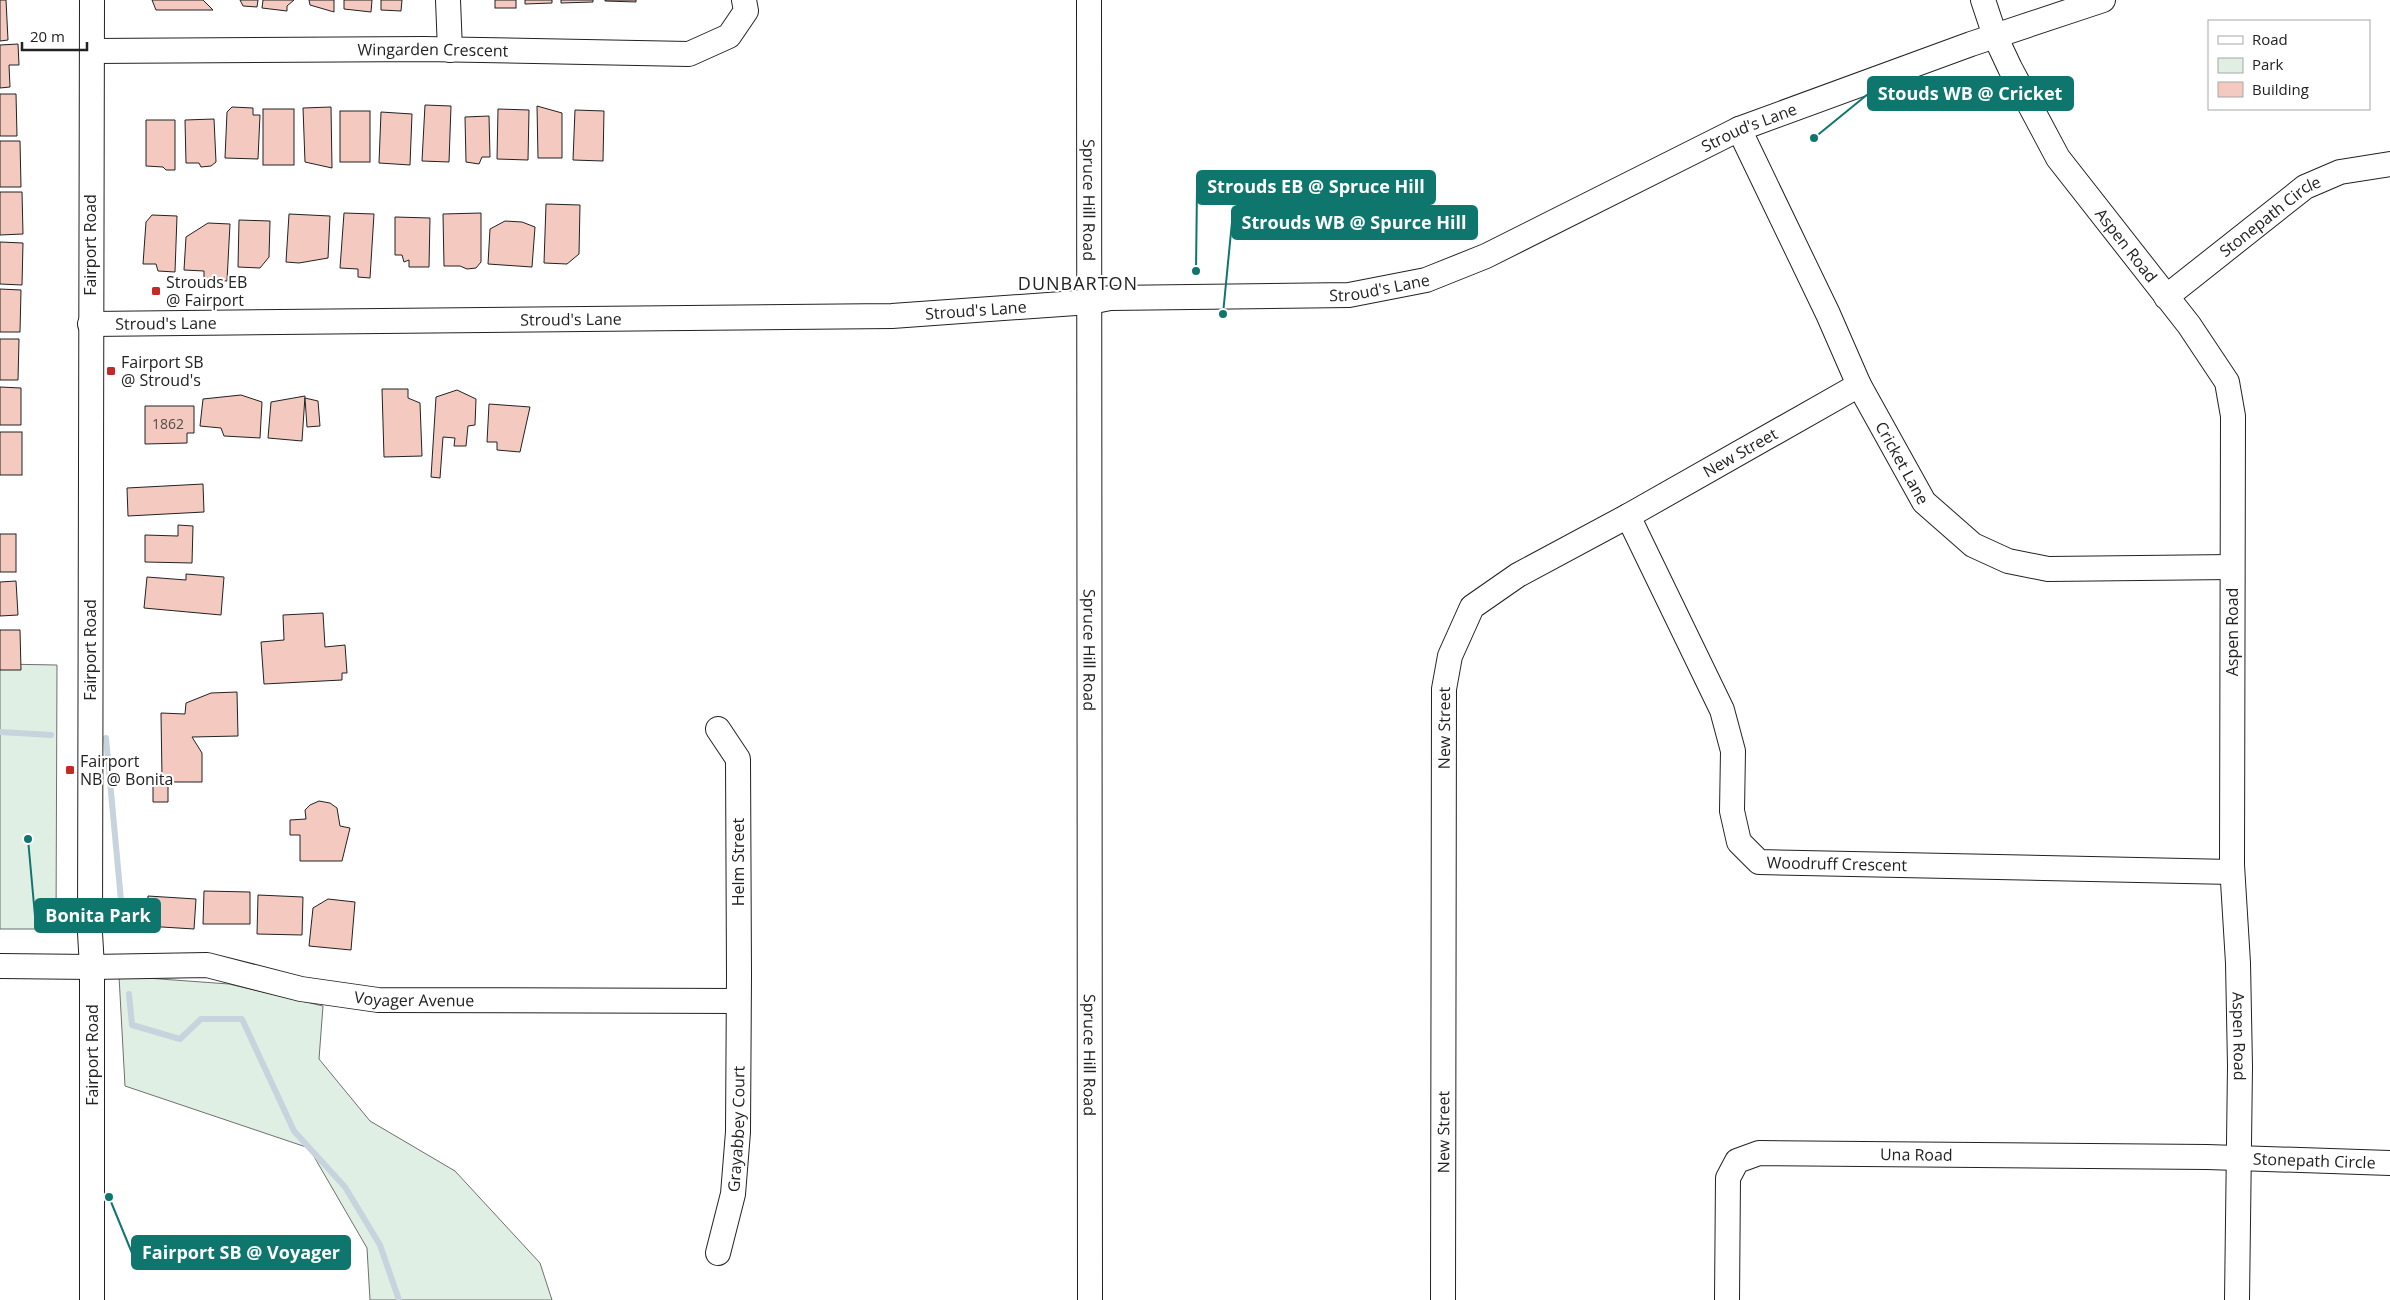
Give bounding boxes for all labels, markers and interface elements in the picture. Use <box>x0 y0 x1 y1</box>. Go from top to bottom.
scale bar <box>22 20 88 52</box>
legend <box>2208 20 2370 110</box>
text: 20 m <box>30 26 65 46</box>
text: Road <box>2252 29 2288 49</box>
street label: Wingarden Crescent <box>357 38 509 62</box>
text: Park <box>2252 54 2283 74</box>
callout: Stouds WB @ Cricket <box>1868 77 2073 110</box>
text: Building <box>2252 79 2309 99</box>
text: Stouds WB @ Cricket <box>1878 81 2063 105</box>
street label: Stroud's Lane <box>1698 98 1800 157</box>
street label: Spruce Hill Road <box>1078 139 1100 261</box>
callout: Strouds EB @ Spruce Hill <box>1197 171 1435 204</box>
street label: Stonepath Circle <box>2215 171 2324 262</box>
text: Strouds EB @ Spruce Hill <box>1207 174 1425 198</box>
street label: Fairport Road <box>79 194 101 296</box>
street label: Aspen Road <box>2090 203 2162 287</box>
callout: Strouds WB @ Spurce Hill <box>1232 206 1477 239</box>
text: Strouds WB @ Spurce Hill <box>1241 210 1467 234</box>
street label: Stroud's Lane <box>1329 269 1431 306</box>
place label: Strouds EB @ Fairport <box>166 271 247 311</box>
district label: DUNBARTON <box>1018 271 1138 295</box>
marker: Strouds EB @ Fairport <box>150 285 162 297</box>
street label: Stroud's Lane <box>924 296 1027 325</box>
street label: Stroud's Lane <box>520 308 622 331</box>
street label: Stroud's Lane <box>115 312 217 335</box>
place label: Fairport SB @ Stroud's <box>121 351 204 391</box>
marker: Fairport SB @ Stroud's <box>105 365 117 377</box>
house number: 1862 <box>152 414 184 433</box>
street label: Cricket Lane <box>1870 418 1934 508</box>
street label: New Street <box>1699 422 1782 482</box>
street label: Aspen Road <box>2221 588 2243 676</box>
street label: Spruce Hill Road <box>1078 589 1101 711</box>
street label: Fairport Road <box>79 599 101 701</box>
street label: New Street <box>1433 687 1455 769</box>
place label: Fairport NB @ Bonita <box>80 750 173 790</box>
marker: Fairport NB @ Bonita <box>64 764 76 776</box>
street label: Helm Street <box>727 817 749 906</box>
street label: Woodruff Crescent <box>1766 851 1908 876</box>
callout: Bonita Park <box>35 899 160 932</box>
text: Bonita Park <box>45 903 152 927</box>
street label: Voyager Avenue <box>353 986 474 1011</box>
street label: Aspen Road <box>2228 992 2251 1081</box>
street label: Spruce Hill Road <box>1079 994 1101 1116</box>
street label: Fairport Road <box>81 1004 103 1106</box>
street label: Grayabbey Court <box>722 1065 749 1193</box>
street label: New Street <box>1432 1091 1454 1173</box>
street label: Una Road <box>1880 1143 1953 1166</box>
street label: Stonepath Circle <box>2253 1148 2376 1174</box>
callout: Fairport SB @ Voyager <box>132 1236 350 1269</box>
text: Fairport SB @ Voyager <box>142 1240 340 1264</box>

